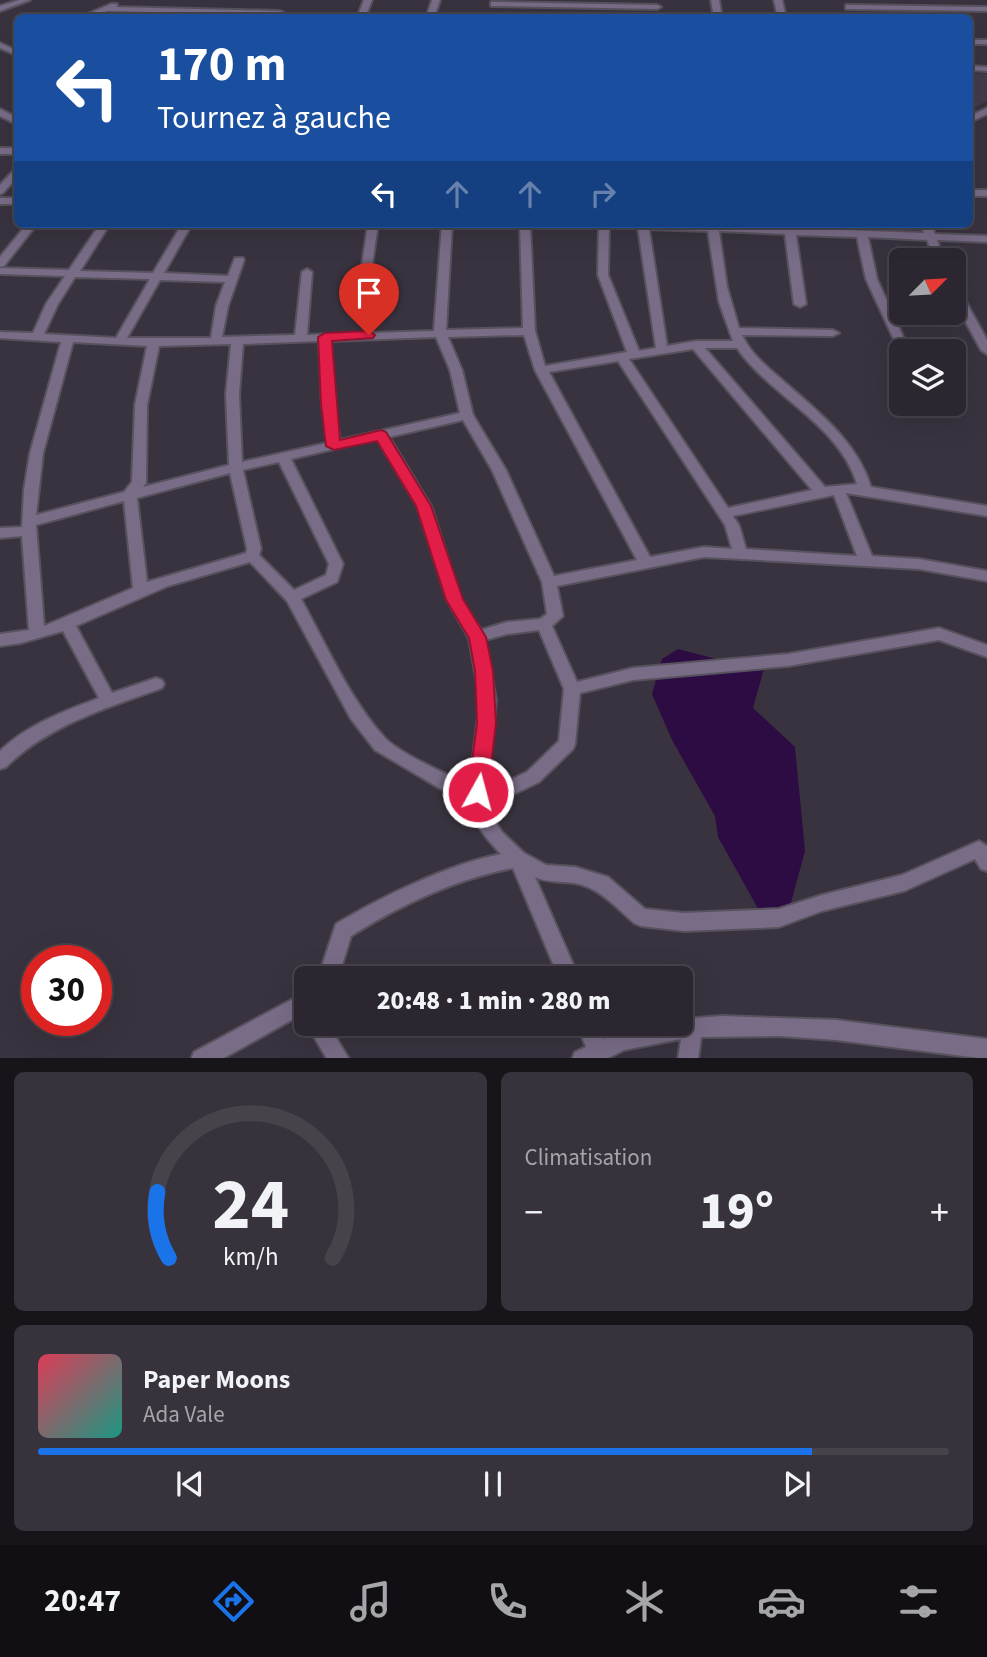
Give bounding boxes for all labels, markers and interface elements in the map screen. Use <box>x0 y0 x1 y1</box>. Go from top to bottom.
text: 170 m <box>157 30 286 100</box>
icon: left <box>42 42 133 133</box>
text: Tournez à gauche <box>157 95 391 141</box>
icon: left <box>365 175 403 213</box>
icon: ahead <box>438 175 476 213</box>
icon: ahead <box>511 175 549 213</box>
icon: right <box>584 175 622 213</box>
north arrow <box>889 248 966 326</box>
map controls <box>889 248 966 416</box>
pin <box>339 263 399 335</box>
icon: arrive <box>350 274 388 312</box>
button: layers <box>889 339 966 416</box>
position arrow <box>441 755 515 829</box>
speed limit sign: 30 <box>21 945 112 1036</box>
text: 20:48 · 1 min · 280 m <box>377 982 610 1019</box>
text: Climatisation <box>525 1141 652 1174</box>
text: 24 <box>212 1153 289 1257</box>
text: 19° <box>699 1175 774 1249</box>
text: − <box>525 1186 543 1240</box>
text: + <box>930 1186 949 1240</box>
text: km/h <box>223 1238 278 1274</box>
text: Paper Moons <box>143 1361 290 1398</box>
text: Ada Vale <box>143 1398 225 1431</box>
icon: previous <box>171 1465 209 1503</box>
icon: pause <box>474 1465 512 1503</box>
icon: next <box>778 1465 816 1503</box>
icon: directions <box>209 1577 258 1626</box>
icon: music <box>346 1577 395 1626</box>
icon: phone <box>483 1577 532 1626</box>
icon: climate <box>620 1577 669 1626</box>
icon: car <box>757 1577 806 1626</box>
icon: filters <box>894 1577 943 1626</box>
text: 20:47 <box>44 1578 121 1624</box>

